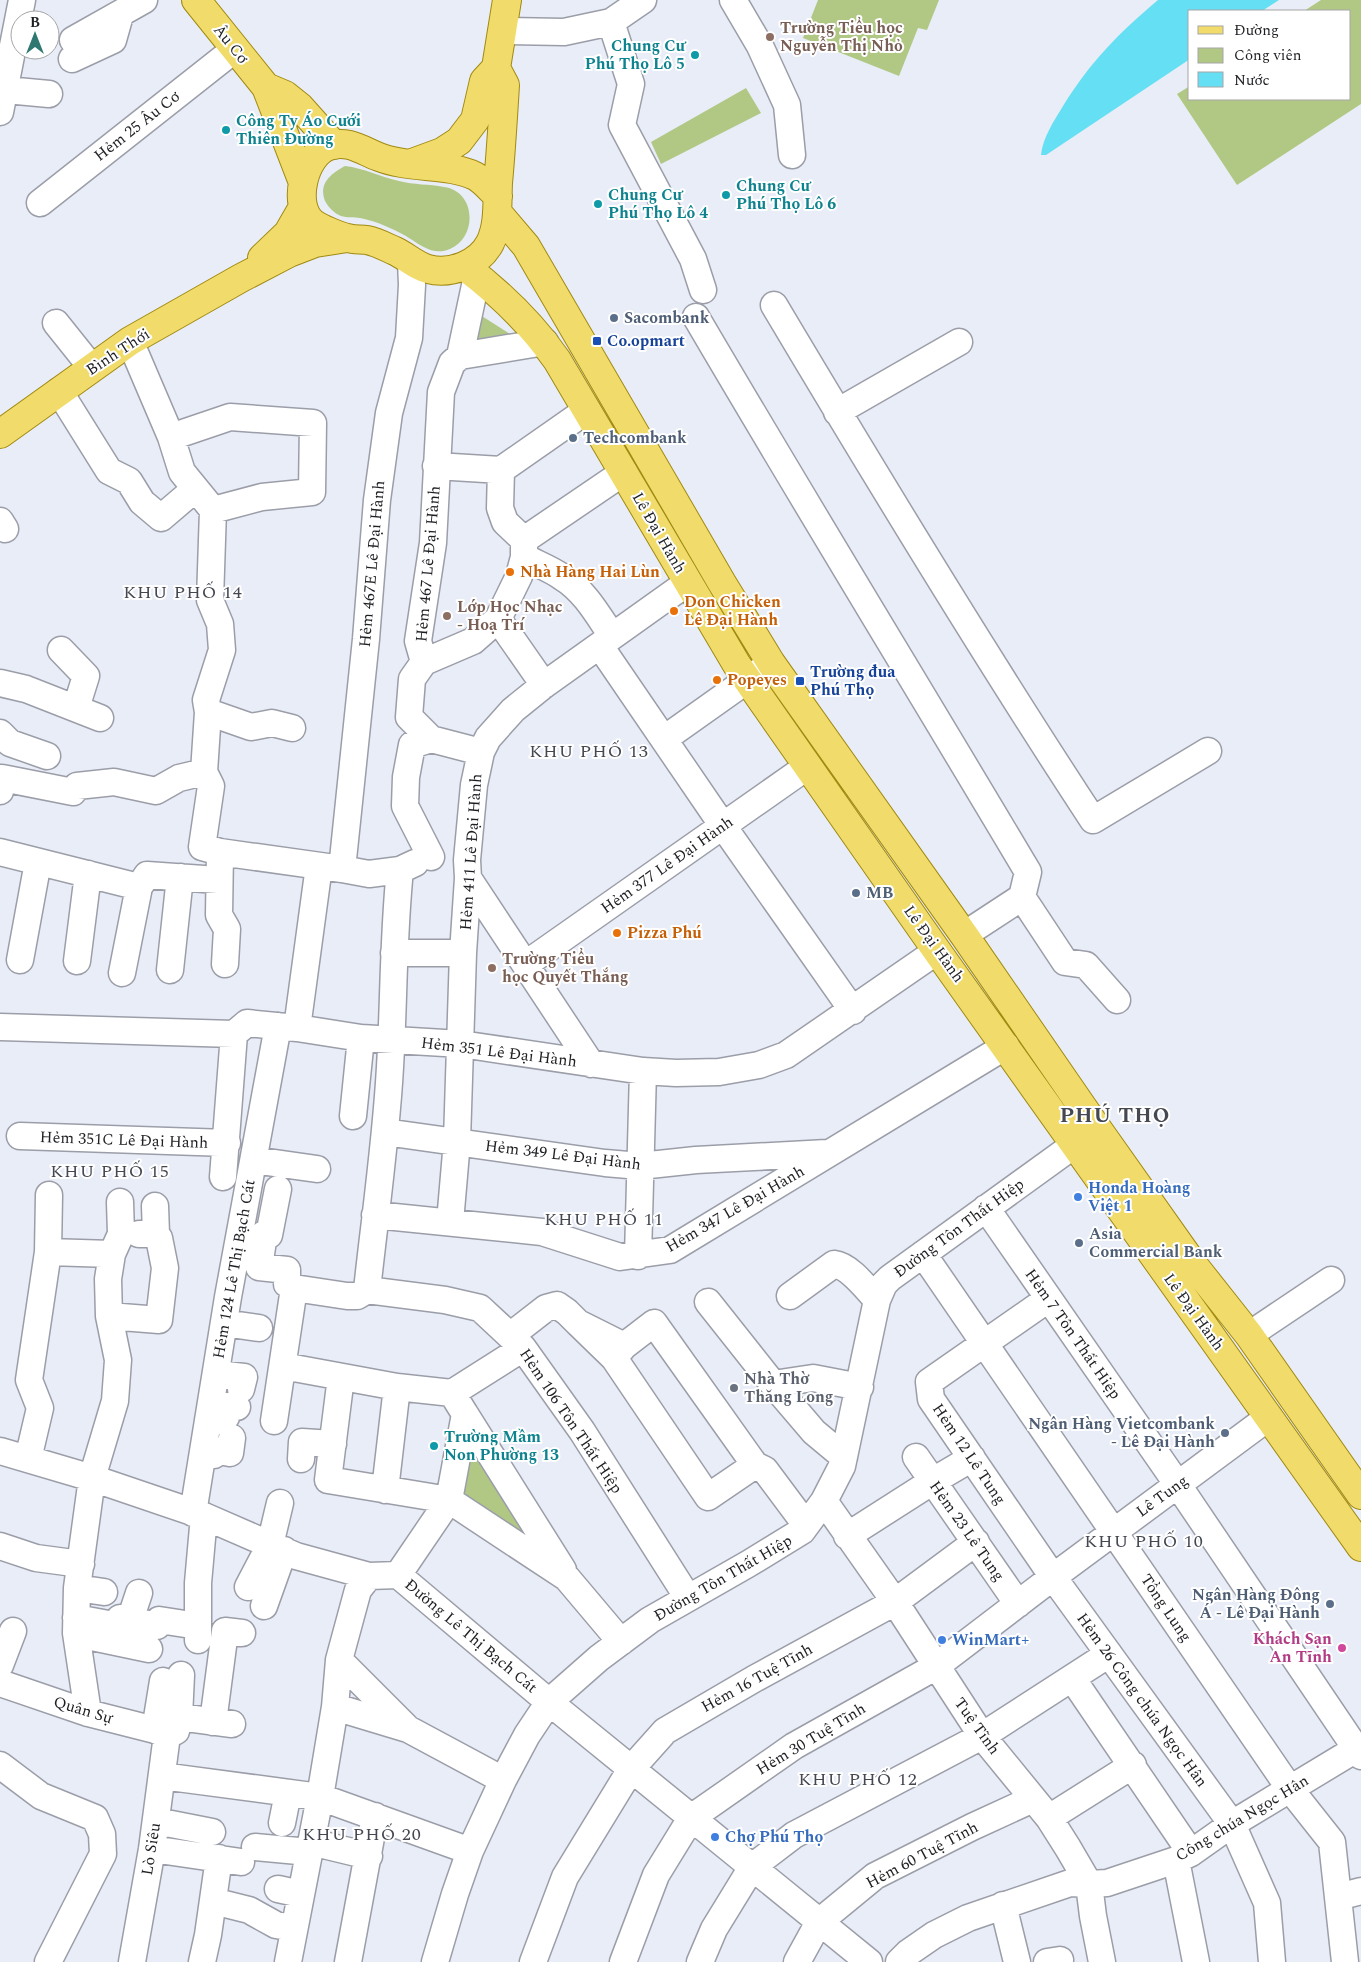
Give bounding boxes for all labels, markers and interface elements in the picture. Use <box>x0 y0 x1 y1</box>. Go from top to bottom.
north arrow <box>10 10 60 60</box>
legend <box>1188 10 1351 100</box>
text: B <box>30 12 40 33</box>
place label: Trường Tiểu học Nguyễn Thị Nhỏ <box>780 16 903 58</box>
street label: Âu Cơ <box>208 19 255 69</box>
text: Đường <box>1234 19 1279 42</box>
marker: Trường Tiểu học Nguyễn Thị Nhỏ <box>764 31 776 43</box>
place label: Chung Cư Phú Thọ Lô 5 <box>585 34 687 76</box>
text: Công viên <box>1234 44 1302 67</box>
marker: Chung Cư Phú Thọ Lô 5 <box>689 49 701 61</box>
text: Nước <box>1234 69 1270 92</box>
street label: Hẻm 25 Âu Cơ <box>89 85 185 167</box>
place label: Công Ty Áo Cưới Thiên Đường <box>236 109 361 151</box>
marker: Công Ty Áo Cưới Thiên Đường <box>220 124 232 136</box>
place label: Chung Cư Phú Thọ Lô 6 <box>736 174 836 216</box>
place label: Chung Cư Phú Thọ Lô 4 <box>608 183 708 225</box>
marker: Chung Cư Phú Thọ Lô 6 <box>720 189 732 201</box>
marker: Chung Cư Phú Thọ Lô 4 <box>592 198 604 210</box>
place label: Sacombank <box>624 306 710 330</box>
marker: Sacombank <box>608 312 620 324</box>
street label: Bình Thới <box>81 322 155 382</box>
place label: Co.opmart <box>607 329 685 353</box>
marker: Co.opmart <box>591 335 603 347</box>
place label: Techcombank <box>583 426 687 450</box>
marker: Techcombank <box>567 432 579 444</box>
street label: Hẻm 467E Lê Đại Hành <box>353 480 391 648</box>
street label: Hẻm 467 Lê Đại Hành <box>409 485 447 643</box>
street label: Lê Đại Hành <box>626 488 692 578</box>
place label: Nhà Hàng Hai Lùn <box>520 560 660 584</box>
marker: Nhà Hàng Hai Lùn <box>504 566 516 578</box>
district label: KHU PHỐ 14 <box>123 579 243 606</box>
place label: Don Chicken Lê Đại Hành <box>684 590 781 632</box>
place label: Lớp Học Nhạc - Hoạ Trí <box>457 595 563 637</box>
marker: Don Chicken Lê Đại Hành <box>668 605 680 617</box>
marker: Lớp Học Nhạc - Hoạ Trí <box>441 610 453 622</box>
place label: Trường đua Phú Thọ <box>810 660 896 702</box>
place label: Popeyes <box>727 668 787 692</box>
marker: Popeyes <box>711 674 723 686</box>
marker: Trường đua Phú Thọ <box>794 675 806 687</box>
district label: KHU PHỐ 13 <box>529 738 649 765</box>
street label: Hẻm 411 Lê Đại Hành <box>454 773 488 931</box>
street label: Hẻm 377 Lê Đại Hành <box>596 810 738 920</box>
place label: MB <box>866 881 893 905</box>
marker: MB <box>850 887 862 899</box>
street label: Lê Đại Hành <box>898 900 970 988</box>
place label: Pizza Phú <box>627 921 702 945</box>
marker: Pizza Phú <box>611 927 623 939</box>
place label: Trường Tiểu học Quyết Thắng <box>502 947 628 989</box>
marker: Trường Tiểu học Quyết Thắng <box>486 962 498 974</box>
street label: Hẻm 351 Lê Đại Hành <box>420 1031 578 1073</box>
district label: PHÚ THỌ <box>1060 1100 1170 1132</box>
street label: Hẻm 351C Lê Đại Hành <box>39 1125 209 1155</box>
street label: Hẻm 349 Lê Đại Hành <box>484 1134 642 1176</box>
district label: KHU PHỐ 15 <box>50 1158 170 1185</box>
street label: Hẻm 347 Lê Đại Hành <box>661 1159 809 1259</box>
street label: Đường Tôn Thất Hiệp <box>889 1172 1029 1284</box>
place label: Honda Hoàng Việt 1 <box>1088 1176 1191 1218</box>
street label: Hẻm 124 Lê Thị Bạch Cát <box>206 1177 262 1361</box>
marker: Honda Hoàng Việt 1 <box>1072 1191 1084 1203</box>
district label: KHU PHỐ 11 <box>544 1206 664 1233</box>
place label: Asia Commercial Bank <box>1089 1222 1223 1264</box>
marker: Asia Commercial Bank <box>1073 1237 1085 1249</box>
street label: Hẻm 7 Tôn Thất Hiệp <box>1019 1264 1127 1404</box>
street label: Lê Đại Hành <box>1158 1268 1230 1356</box>
street label: Hẻm 106 Tôn Thất Hiệp <box>513 1344 629 1498</box>
place label: Nhà Thờ Thăng Long <box>744 1367 833 1409</box>
marker: Nhà Thờ Thăng Long <box>728 1382 740 1394</box>
street label: Hẻm 12 Lê Tung <box>926 1398 1012 1510</box>
place label: Ngân Hàng Vietcombank - Lê Đại Hành <box>1028 1412 1215 1454</box>
place label: Trường Mầm Non Phường 13 <box>444 1425 559 1467</box>
marker: Ngân Hàng Vietcombank - Lê Đại Hành <box>1219 1427 1231 1439</box>
marker: Trường Mầm Non Phường 13 <box>428 1440 440 1452</box>
street label: Lê Tung <box>1131 1469 1193 1523</box>
street label: Hẻm 23 Lê Tung <box>923 1476 1011 1586</box>
district label: KHU PHỐ 10 <box>1084 1528 1204 1555</box>
street label: Đường Tôn Thất Hiệp <box>649 1529 797 1627</box>
street label: Tổng Lung <box>1134 1569 1198 1647</box>
street label: Đường Lê Thị Bạch Cát <box>399 1573 543 1699</box>
place label: Ngân Hàng Đông Á - Lê Đại Hành <box>1192 1583 1320 1625</box>
marker: Ngân Hàng Đông Á - Lê Đại Hành <box>1324 1598 1336 1610</box>
street label: Hẻm 26 Công chúa Ngọc Hân <box>1070 1608 1214 1792</box>
place label: Khách Sạn An Tĩnh <box>1253 1627 1332 1669</box>
place label: WinMart+ <box>952 1628 1030 1652</box>
marker: WinMart+ <box>936 1634 948 1646</box>
street label: Hẻm 16 Tuệ Tĩnh <box>697 1637 817 1719</box>
marker: Khách Sạn An Tĩnh <box>1336 1642 1348 1654</box>
street label: Quân Sự <box>51 1690 116 1731</box>
street label: Tuệ Tĩnh <box>948 1692 1006 1760</box>
street label: Hẻm 30 Tuệ Tĩnh <box>752 1697 870 1781</box>
district label: KHU PHỐ 12 <box>798 1766 918 1793</box>
street label: Công chúa Ngọc Hân <box>1171 1769 1313 1867</box>
street label: Hẻm 60 Tuệ Tĩnh <box>862 1815 982 1895</box>
street label: Lò Siêu <box>135 1821 167 1877</box>
district label: KHU PHỐ 20 <box>302 1821 422 1848</box>
place label: Chợ Phú Thọ <box>725 1825 823 1849</box>
marker: Chợ Phú Thọ <box>709 1831 721 1843</box>

